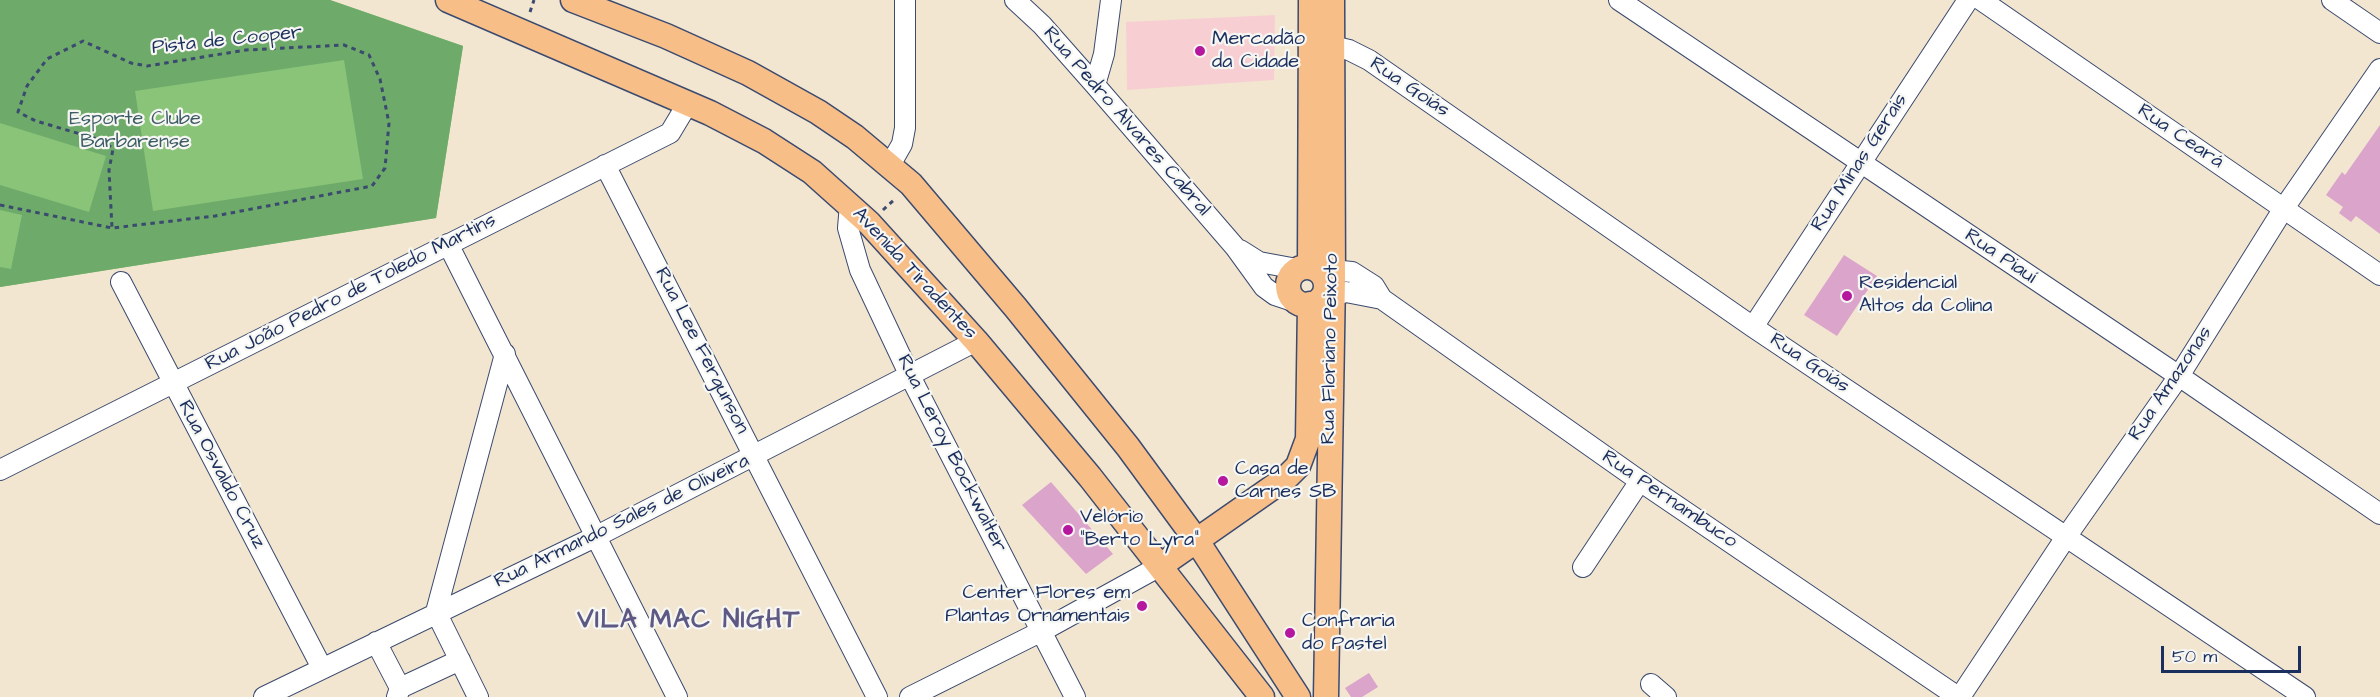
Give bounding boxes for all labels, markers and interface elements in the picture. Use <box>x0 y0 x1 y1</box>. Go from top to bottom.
street label: Pista de Cooper <box>151 21 303 61</box>
street label: Rua Pedro Alvares Cabral <box>1037 22 1215 222</box>
place label: Mercadão da Cidade <box>1212 28 1305 75</box>
marker: Mercadão da Cidade <box>1193 44 1207 58</box>
street label: Rua Goiás <box>1365 53 1453 123</box>
street label: Rua Minas Gerais <box>1807 90 1913 236</box>
street label: Rua Ceará <box>2132 99 2228 175</box>
park label: Esporte Clube Barbarense <box>69 108 201 155</box>
street label: Avenida Tiradentes <box>847 203 981 345</box>
street label: Rua João Pedro de Toledo Martins <box>202 209 500 377</box>
street label: Rua Piauí <box>1959 224 2041 290</box>
street label: Rua Floriano Peixoto <box>1317 253 1345 445</box>
street label: Rua Lee Fergunson <box>649 264 753 438</box>
place label: Residencial Altos da Colina <box>1859 272 1993 319</box>
marker: Residencial Altos da Colina <box>1840 289 1854 303</box>
street label: Rua Amazonas <box>2124 322 2218 446</box>
street label: Rua Goiás <box>1765 329 1853 399</box>
street label: Rua Leroy Bockwalter <box>891 351 1011 557</box>
street label: Rua Osvaldo Cruz <box>172 397 270 553</box>
street label: Rua Pernambuco <box>1597 446 1741 554</box>
street label: Rua Armando Sales de Oliveira <box>491 450 753 594</box>
place label: Casa de Carnes SB <box>1235 458 1336 505</box>
marker: Casa de Carnes SB <box>1216 474 1230 488</box>
place label: Velório "Berto Lyra" <box>1080 506 1199 553</box>
marker: Velório "Berto Lyra" <box>1061 523 1075 537</box>
place label: Center Flores em Plantas Ornamentais <box>945 582 1130 629</box>
marker: Center Flores em Plantas Ornamentais <box>1135 599 1149 613</box>
district label: VILA MAC NIGHT <box>577 606 801 638</box>
place label: Confraria do Pastel <box>1302 610 1395 657</box>
marker: Confraria do Pastel <box>1283 626 1297 640</box>
scale bar <box>2164 634 2304 672</box>
text: 50 m <box>2172 644 2217 669</box>

